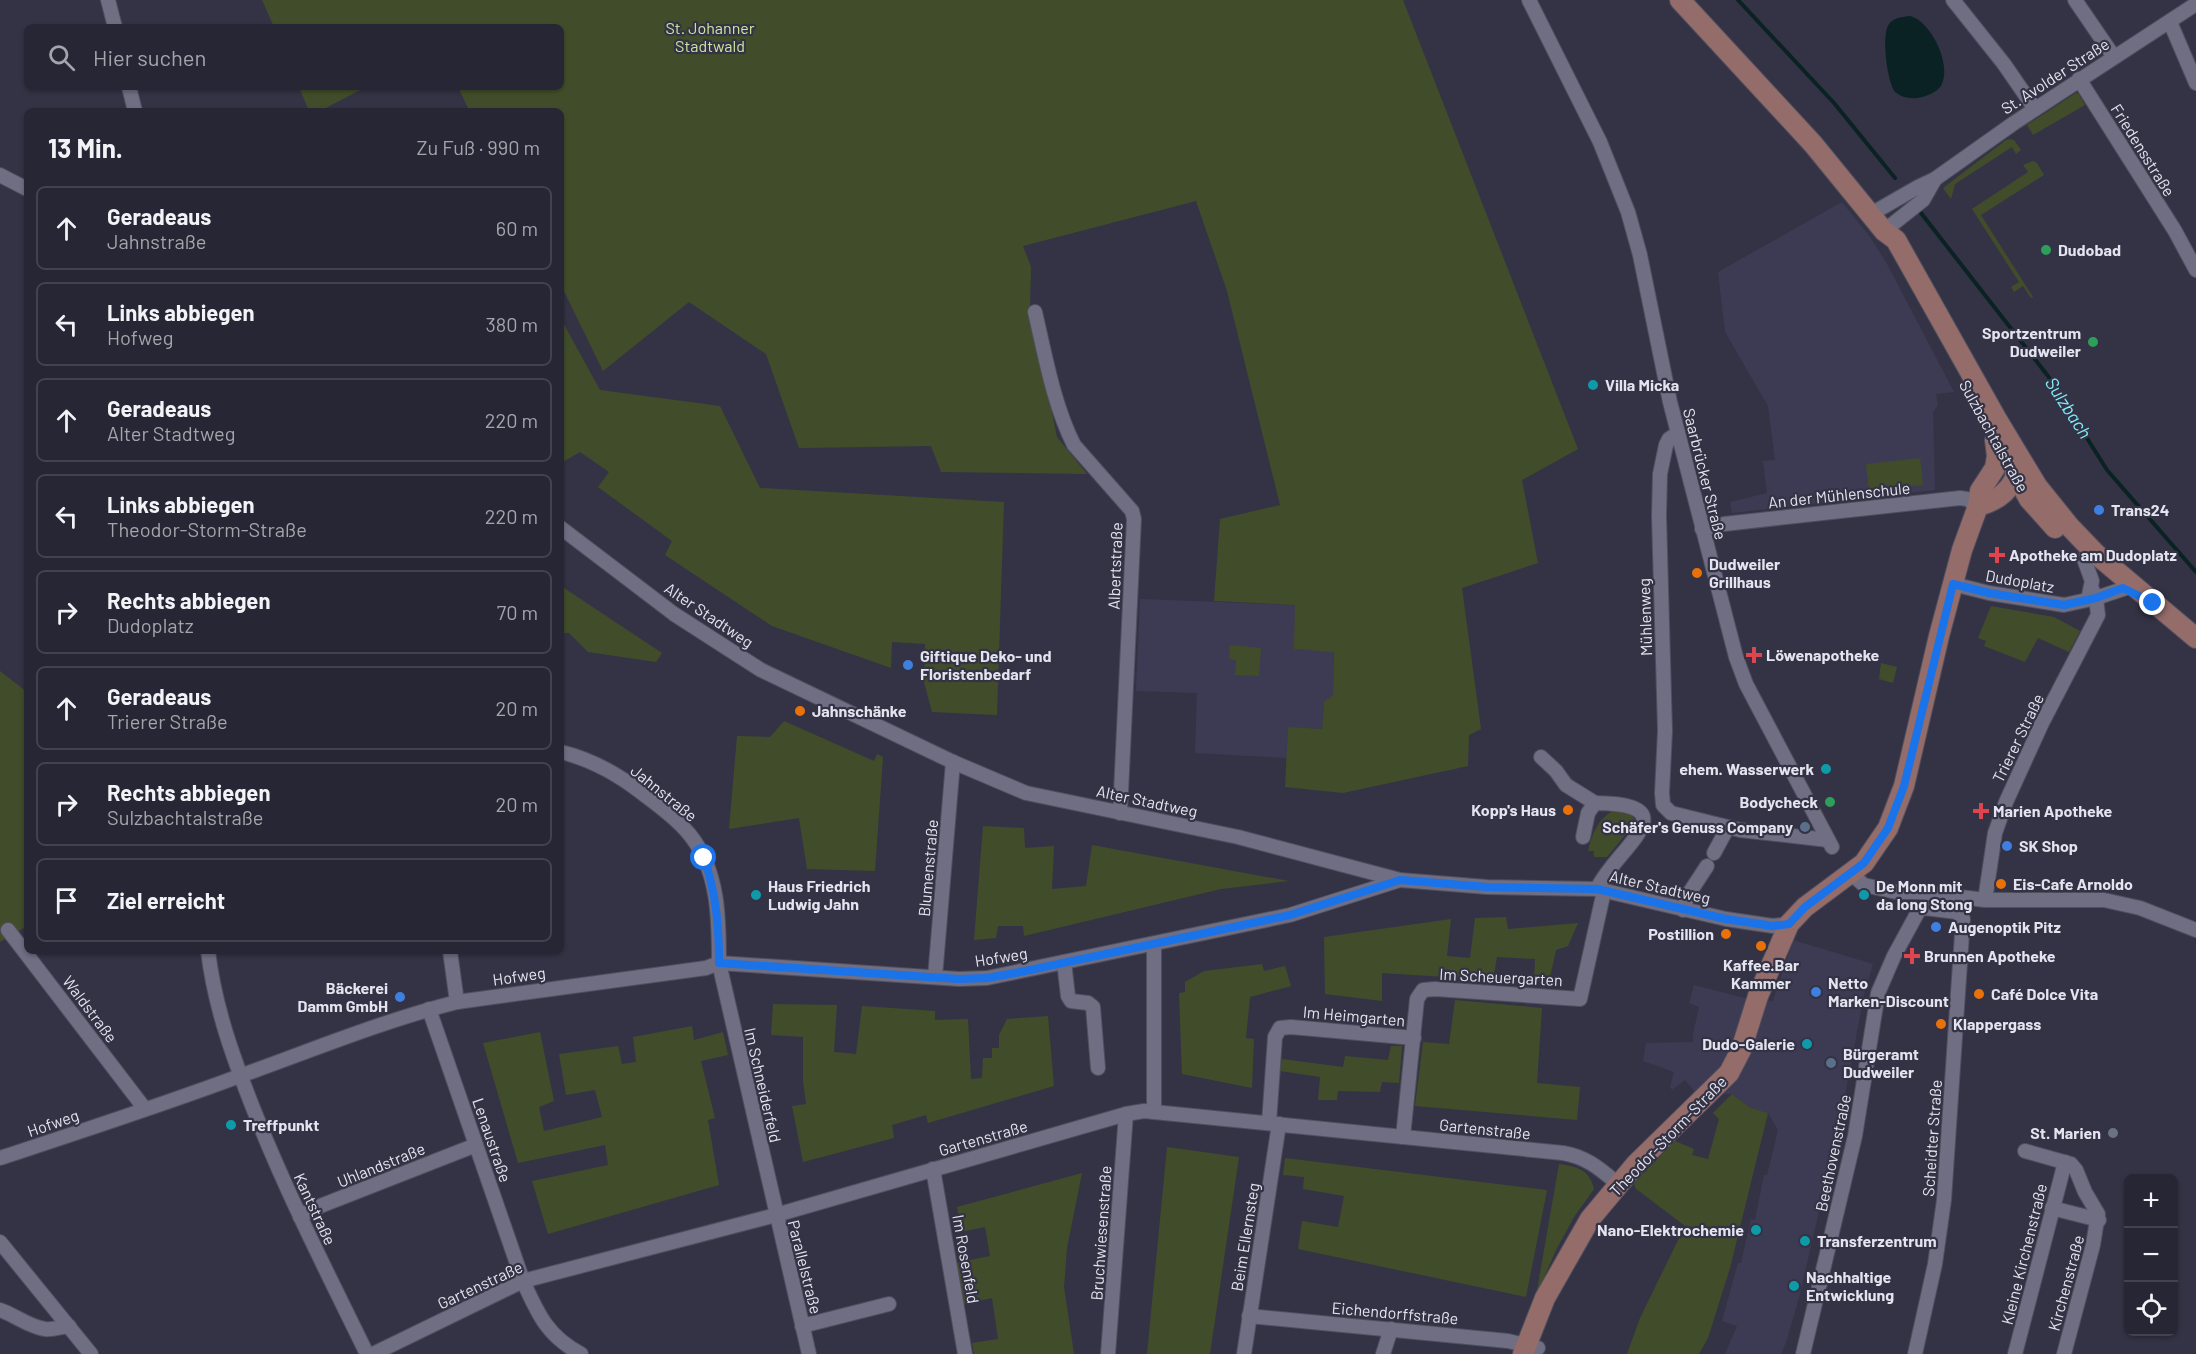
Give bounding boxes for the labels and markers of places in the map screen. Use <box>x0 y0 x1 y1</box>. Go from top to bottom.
place label: Dudobad <box>2058 240 2121 259</box>
marker: Dudobad <box>2039 243 2053 257</box>
place label: Sportzentrum Dudweiler <box>1982 323 2081 360</box>
marker: Sportzentrum Dudweiler <box>2086 335 2100 349</box>
place label: Villa Micka <box>1605 375 1679 394</box>
marker: Villa Micka <box>1586 378 1600 392</box>
place label: Trans24 <box>2111 500 2169 519</box>
marker: Trans24 <box>2092 503 2106 517</box>
place label: Apotheke am Dudoplatz <box>2009 545 2177 564</box>
marker: Apotheke am Dudoplatz <box>1990 548 2004 562</box>
place label: Dudweiler Grillhaus <box>1709 554 1780 591</box>
marker: Dudweiler Grillhaus <box>1690 566 1704 580</box>
place label: Löwenapotheke <box>1766 645 1879 664</box>
place label: Giftique Deko- und Floristenbedarf <box>920 646 1052 683</box>
marker: Löwenapotheke <box>1747 648 1761 662</box>
marker: Giftique Deko- und Floristenbedarf <box>901 658 915 672</box>
place label: Jahnschänke <box>812 701 907 720</box>
marker: Jahnschänke <box>793 704 807 718</box>
place label: ehem. Wasserwerk <box>1679 759 1814 778</box>
marker: ehem. Wasserwerk <box>1819 762 1833 776</box>
place label: Bodycheck <box>1739 792 1818 811</box>
marker: Bodycheck <box>1823 795 1837 809</box>
place label: Kopp's Haus <box>1471 800 1556 819</box>
place label: Marien Apotheke <box>1993 801 2113 820</box>
marker: Kopp's Haus <box>1561 803 1575 817</box>
marker: Marien Apotheke <box>1974 804 1988 818</box>
place label: Schäfer's Genuss Company <box>1602 817 1793 836</box>
marker: Schäfer's Genuss Company <box>1798 820 1812 834</box>
place label: SK Shop <box>2019 836 2078 855</box>
marker: SK Shop <box>2000 839 2014 853</box>
place label: Eis-Cafe Arnoldo <box>2013 874 2133 893</box>
place label: Haus Friedrich Ludwig Jahn <box>768 876 871 913</box>
place label: De Monn mit da long Stong <box>1876 876 1973 913</box>
marker: Eis-Cafe Arnoldo <box>1994 877 2008 891</box>
marker: Haus Friedrich Ludwig Jahn <box>749 888 763 902</box>
marker: De Monn mit da long Stong <box>1857 888 1871 902</box>
place label: Augenoptik Pitz <box>1948 917 2061 936</box>
marker: Augenoptik Pitz <box>1929 920 1943 934</box>
place label: Postillion <box>1648 924 1714 943</box>
marker: Postillion <box>1719 927 1733 941</box>
marker: Kaffee.Bar Kammer <box>1754 939 1768 953</box>
place label: Brunnen Apotheke <box>1924 946 2056 965</box>
marker: Brunnen Apotheke <box>1905 949 1919 963</box>
place label: Kaffee.Bar Kammer <box>1723 955 1799 992</box>
place label: Netto Marken-Discount <box>1828 973 1949 1010</box>
place label: Bäckerei Damm GmbH <box>298 978 388 1015</box>
place label: Café Dolce Vita <box>1991 984 2098 1003</box>
marker: Netto Marken-Discount <box>1809 985 1823 999</box>
marker: Café Dolce Vita <box>1972 987 1986 1001</box>
marker: Bäckerei Damm GmbH <box>393 990 407 1004</box>
place label: Klappergass <box>1953 1014 2041 1033</box>
marker: Klappergass <box>1934 1017 1948 1031</box>
place label: Dudo-Galerie <box>1702 1034 1795 1053</box>
marker: Dudo-Galerie <box>1800 1037 1814 1051</box>
place label: Bürgeramt Dudweiler <box>1843 1044 1919 1081</box>
marker: Bürgeramt Dudweiler <box>1824 1056 1838 1070</box>
place label: Treffpunkt <box>243 1115 319 1134</box>
marker: Treffpunkt <box>224 1118 238 1132</box>
place label: St. Marien <box>2030 1123 2101 1142</box>
marker: St. Marien <box>2106 1126 2120 1140</box>
place label: Nano-Elektrochemie <box>1597 1220 1744 1239</box>
marker: Nano-Elektrochemie <box>1749 1223 1763 1237</box>
place label: Transferzentrum <box>1817 1231 1937 1250</box>
marker: Transferzentrum <box>1798 1234 1812 1248</box>
place label: Nachhaltige Entwicklung <box>1806 1267 1894 1304</box>
marker: Nachhaltige Entwicklung <box>1787 1279 1801 1293</box>

